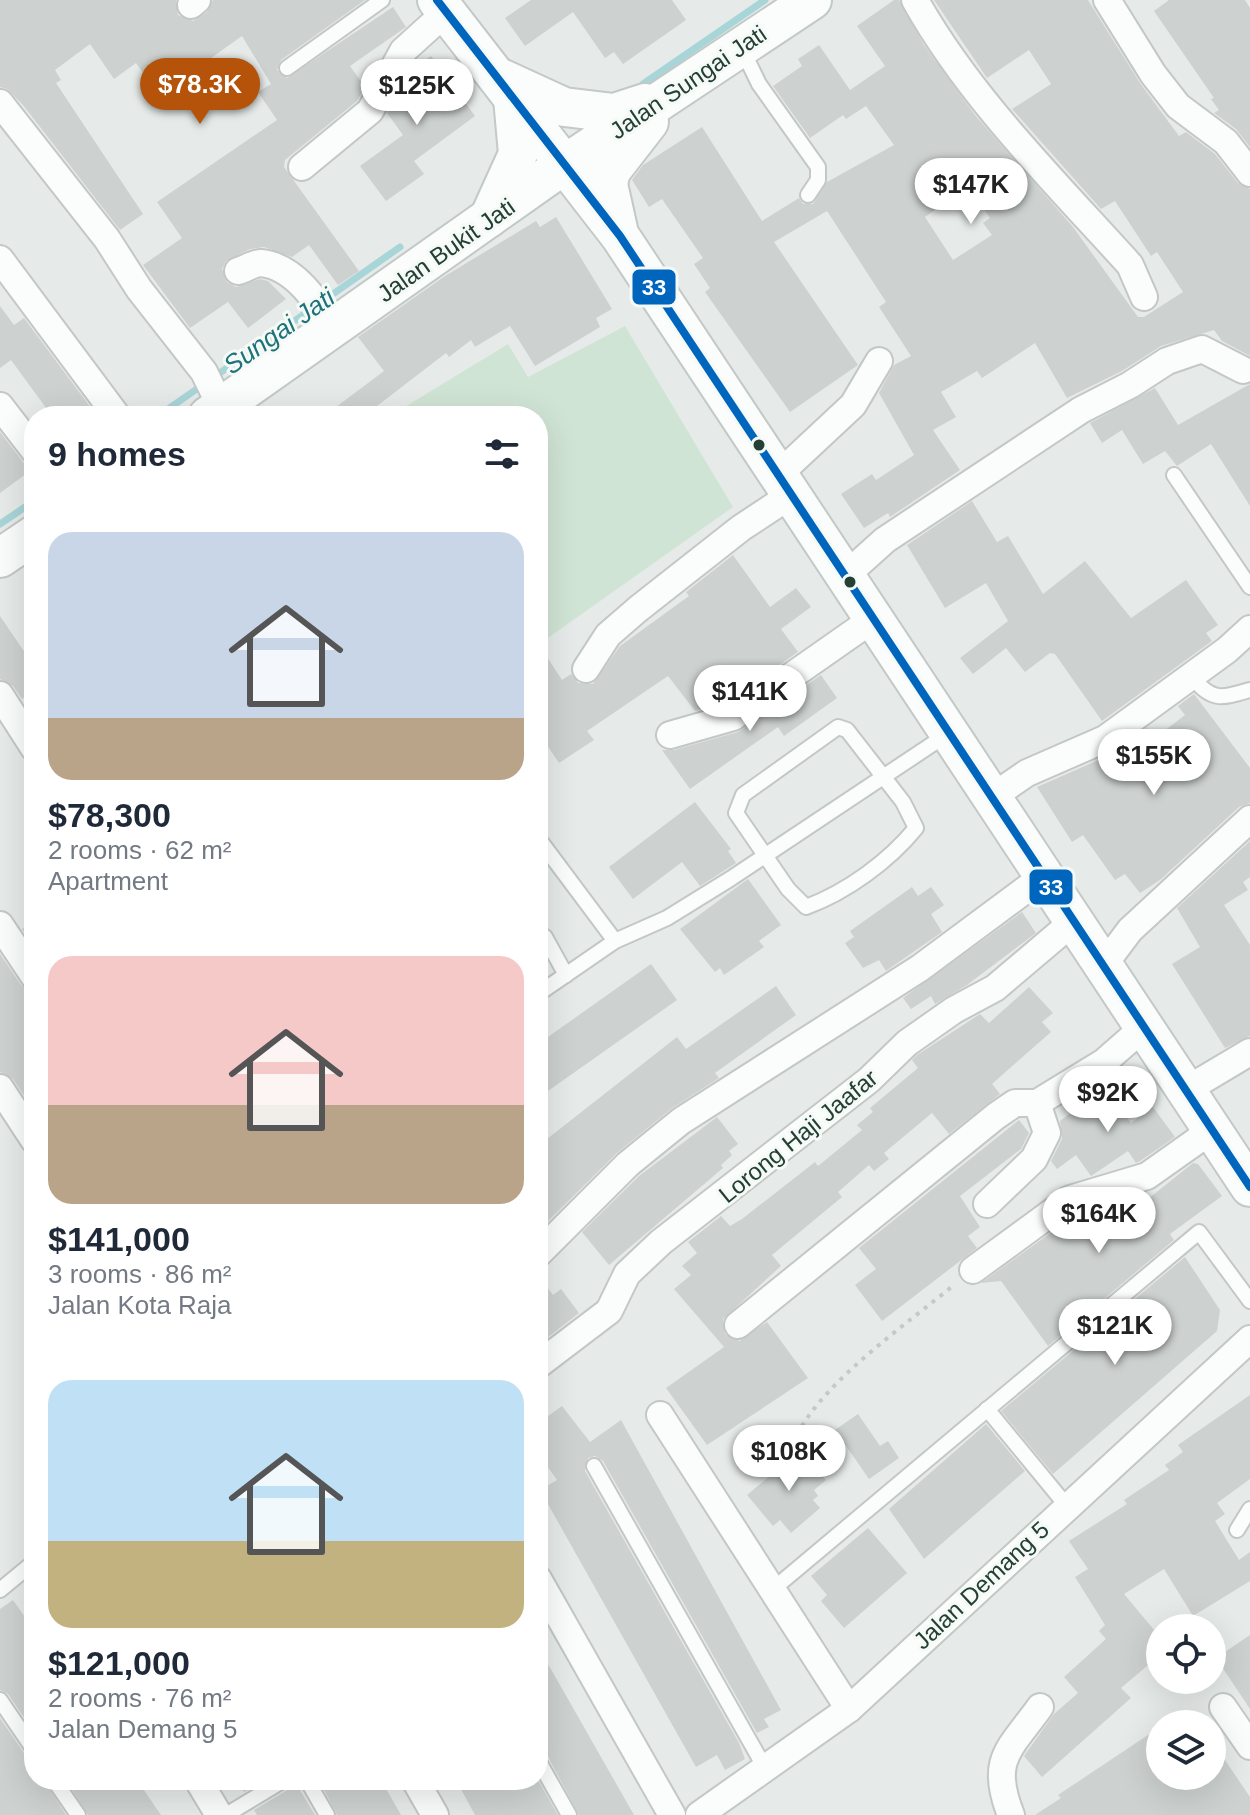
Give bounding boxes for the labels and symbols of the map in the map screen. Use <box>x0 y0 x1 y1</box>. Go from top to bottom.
street label: Jalan Sungai Jati <box>605 20 771 144</box>
pin: $78.3K <box>135 58 265 126</box>
pin: $125K <box>361 59 473 127</box>
pin: $147K <box>915 158 1027 226</box>
street label: Jalan Bukit Jati <box>372 193 520 307</box>
line badge: 33 <box>631 268 677 306</box>
text: 33 <box>642 275 666 300</box>
water label: Sungai Jati <box>218 281 341 380</box>
unlabelled marker <box>751 437 767 453</box>
unlabelled marker <box>842 574 858 590</box>
pin: $141K <box>694 665 806 733</box>
pin: $155K <box>1098 729 1210 797</box>
line badge: 33 <box>1028 868 1074 906</box>
text: 33 <box>1039 875 1063 900</box>
street label: Lorong Haji Jaafar <box>713 1064 883 1208</box>
pin: $92K <box>1061 1066 1155 1134</box>
pin: $164K <box>1043 1187 1155 1255</box>
pin: $121K <box>1059 1299 1171 1367</box>
pin: $108K <box>733 1425 845 1493</box>
street label: Jalan Demang 5 <box>908 1516 1054 1654</box>

